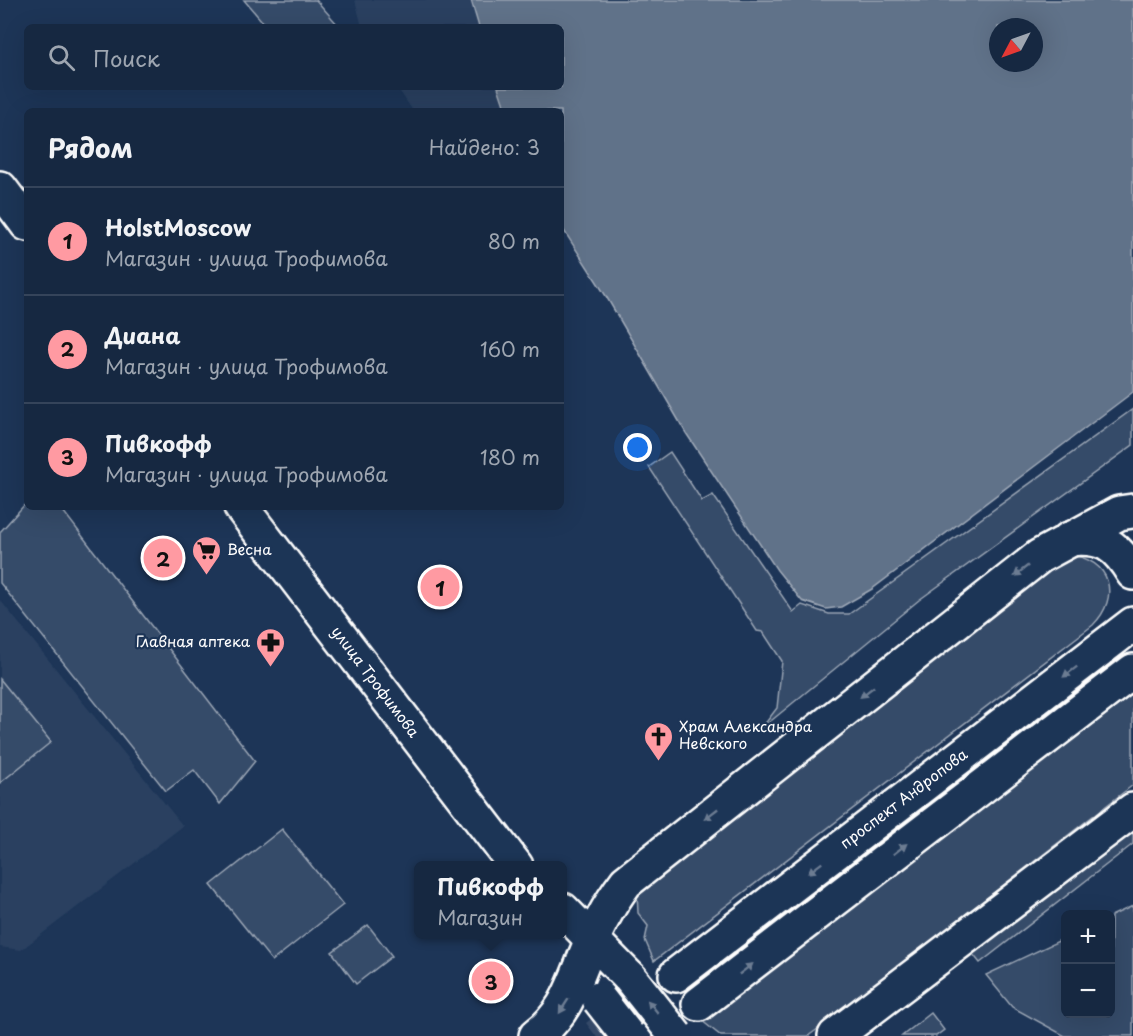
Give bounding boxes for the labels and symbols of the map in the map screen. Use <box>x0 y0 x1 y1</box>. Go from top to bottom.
north arrow <box>989 18 1043 72</box>
your location <box>623 433 652 462</box>
supermarket icon: Весна <box>190 534 222 576</box>
pin: 2 <box>144 536 182 580</box>
place label: Весна <box>227 537 272 560</box>
pin: 1 <box>420 564 460 610</box>
one-way arrow <box>1013 565 1028 577</box>
street label: улица Трофимова <box>327 621 426 742</box>
pharmacy icon: Главная аптека <box>255 626 287 668</box>
place label: Главная аптека <box>136 629 251 652</box>
one-way arrow <box>1062 666 1078 679</box>
one-way arrow <box>859 685 875 698</box>
place label: Храм Александра Невского <box>679 714 813 754</box>
church icon: Храм Александра Невского <box>642 720 674 762</box>
street label: проспект Андропова <box>834 742 972 853</box>
one-way arrow <box>703 808 719 821</box>
one-way arrow <box>892 843 908 856</box>
one-way arrow <box>808 861 823 873</box>
pin: 3 <box>472 958 510 1004</box>
one-way arrow <box>738 963 753 975</box>
one-way arrow <box>559 998 570 1014</box>
one-way arrow <box>647 999 660 1015</box>

